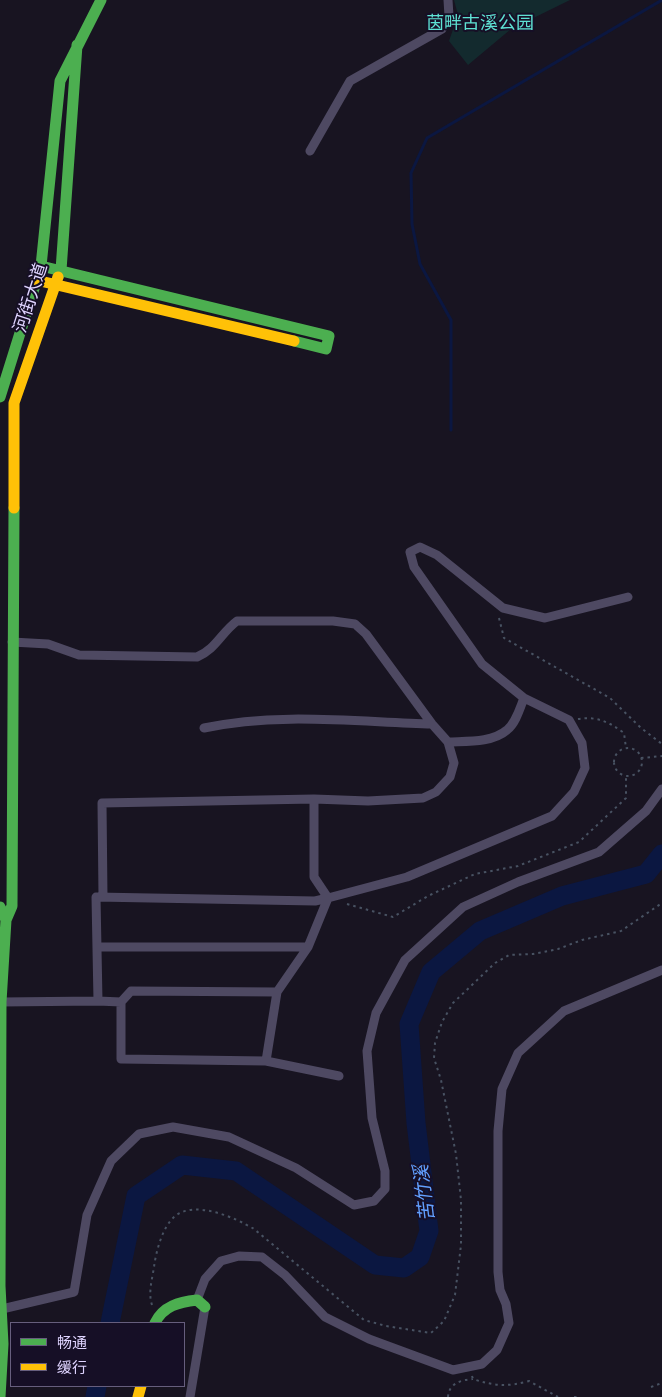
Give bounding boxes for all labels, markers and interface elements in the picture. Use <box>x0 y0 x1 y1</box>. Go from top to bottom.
park label: 茵畔古溪公园 <box>426 13 534 35</box>
street label: 河街大道 <box>10 260 52 336</box>
water label: 苦竹溪 <box>410 1163 440 1223</box>
legend <box>10 1322 185 1387</box>
text: 畅通 <box>57 1333 87 1352</box>
text: 缓行 <box>57 1358 87 1377</box>

